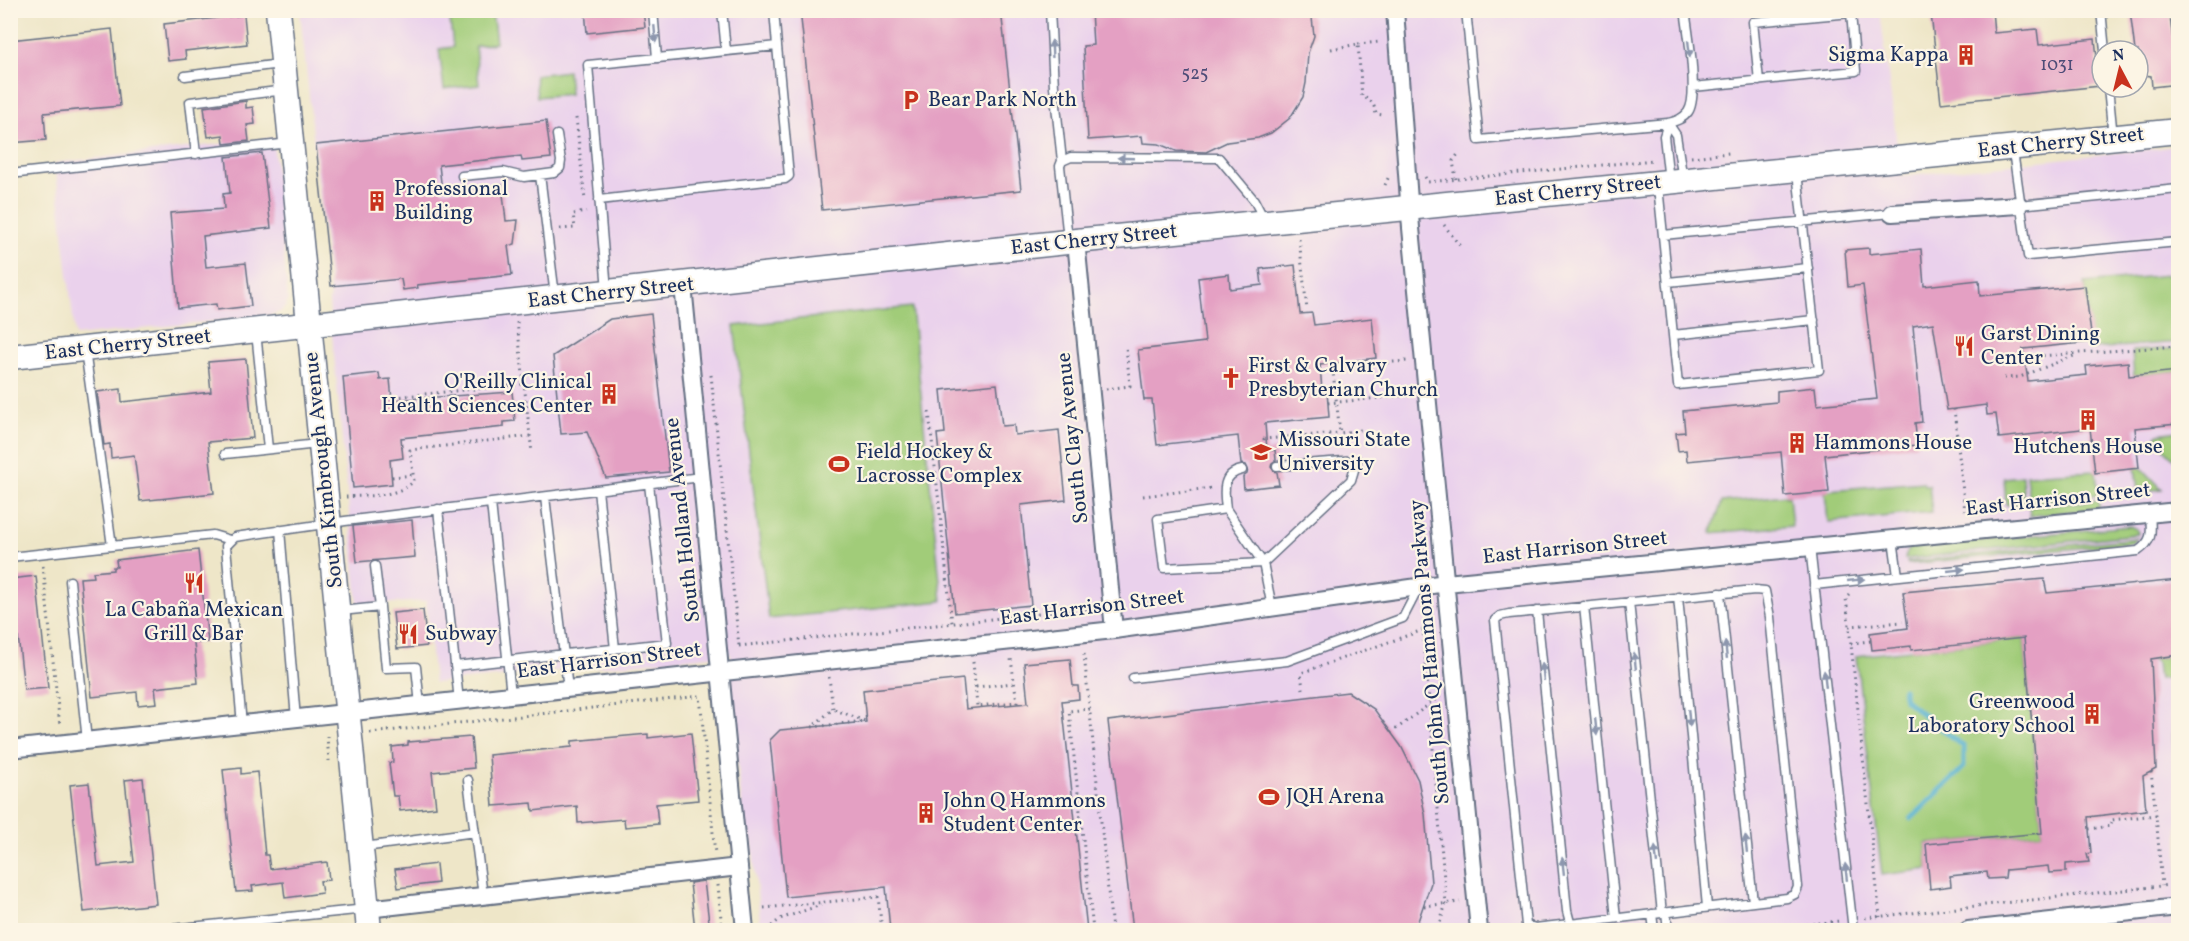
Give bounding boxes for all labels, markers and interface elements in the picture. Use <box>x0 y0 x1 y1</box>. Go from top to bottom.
one-way arrow <box>650 25 660 44</box>
one-way arrow <box>1047 39 1056 58</box>
one-way arrow <box>1684 39 1694 58</box>
north arrow <box>2090 39 2150 99</box>
place label: Sigma Kappa <box>1828 41 1949 70</box>
building icon: Sigma Kappa <box>1954 43 1978 67</box>
text: N <box>2111 44 2126 68</box>
house number: 1031 <box>2040 53 2074 78</box>
house number: 525 <box>1182 62 1208 87</box>
place label: Bear Park North <box>928 86 1077 115</box>
parking icon: Bear Park North <box>899 88 923 112</box>
street label: East Cherry Street <box>1976 120 2146 166</box>
one-way arrow <box>1116 153 1135 162</box>
street label: East Cherry Street <box>1493 168 1663 214</box>
place label: Professional Building <box>394 175 508 228</box>
building icon: Professional Building <box>365 189 389 213</box>
street label: East Cherry Street <box>1009 217 1179 263</box>
street label: East Cherry Street <box>526 270 696 316</box>
place label: Garst Dining Center <box>1981 320 2100 373</box>
street label: East Cherry Street <box>43 322 213 368</box>
restaurant icon: Garst Dining Center <box>1952 334 1976 358</box>
street label: South Kimbrough Avenue <box>297 350 351 590</box>
street label: South Clay Avenue <box>1050 351 1096 525</box>
place label: First & Calvary Presbyterian Church <box>1248 352 1438 405</box>
church icon: First & Calvary Presbyterian Church <box>1219 366 1243 390</box>
place label: O'Reilly Clinical Health Sciences Center <box>381 368 592 421</box>
building icon: O'Reilly Clinical Health Sciences Center <box>597 382 621 406</box>
building icon: Hutchens House <box>2076 408 2100 432</box>
street label: South Holland Avenue <box>658 416 708 624</box>
place label: Missouri State University <box>1278 426 1410 479</box>
place label: Hammons House <box>1814 429 1972 458</box>
building icon: Hammons House <box>1785 431 1809 455</box>
place label: Hutchens House <box>2013 433 2163 462</box>
place label: Field Hockey & Lacrosse Complex <box>856 438 1022 491</box>
school or university icon: Missouri State University <box>1249 440 1273 464</box>
sports icon: Field Hockey & Lacrosse Complex <box>827 452 851 476</box>
street label: East Harrison Street <box>1964 476 2152 524</box>
street label: South John Q Hammons Parkway <box>1402 498 1458 806</box>
street label: East Harrison Street <box>1481 524 1669 572</box>
one-way arrow <box>1946 565 1965 575</box>
restaurant icon: La Cabaña Mexican Grill & Bar <box>182 571 206 595</box>
one-way arrow <box>1846 576 1865 585</box>
street label: East Harrison Street <box>998 582 1186 634</box>
place label: La Cabaña Mexican Grill & Bar <box>105 596 283 649</box>
place label: Subway <box>425 620 498 649</box>
restaurant icon: Subway <box>396 622 420 646</box>
street label: East Harrison Street <box>515 635 703 687</box>
one-way arrow <box>1721 640 1731 659</box>
one-way arrow <box>1630 651 1640 670</box>
one-way arrow <box>1538 662 1548 681</box>
one-way arrow <box>1820 669 1830 688</box>
place label: Greenwood Laboratory School <box>1908 688 2075 741</box>
building icon: Greenwood Laboratory School <box>2080 702 2104 726</box>
one-way arrow <box>1684 708 1694 727</box>
one-way arrow <box>1591 718 1601 737</box>
place label: JQH Arena <box>1286 783 1385 812</box>
sports icon: JQH Arena <box>1257 785 1281 809</box>
place label: John Q Hammons Student Center <box>943 787 1106 840</box>
building icon: John Q Hammons Student Center <box>914 801 938 825</box>
one-way arrow <box>1742 834 1751 853</box>
one-way arrow <box>1651 845 1660 864</box>
one-way arrow <box>1558 856 1568 875</box>
one-way arrow <box>1842 863 1851 882</box>

